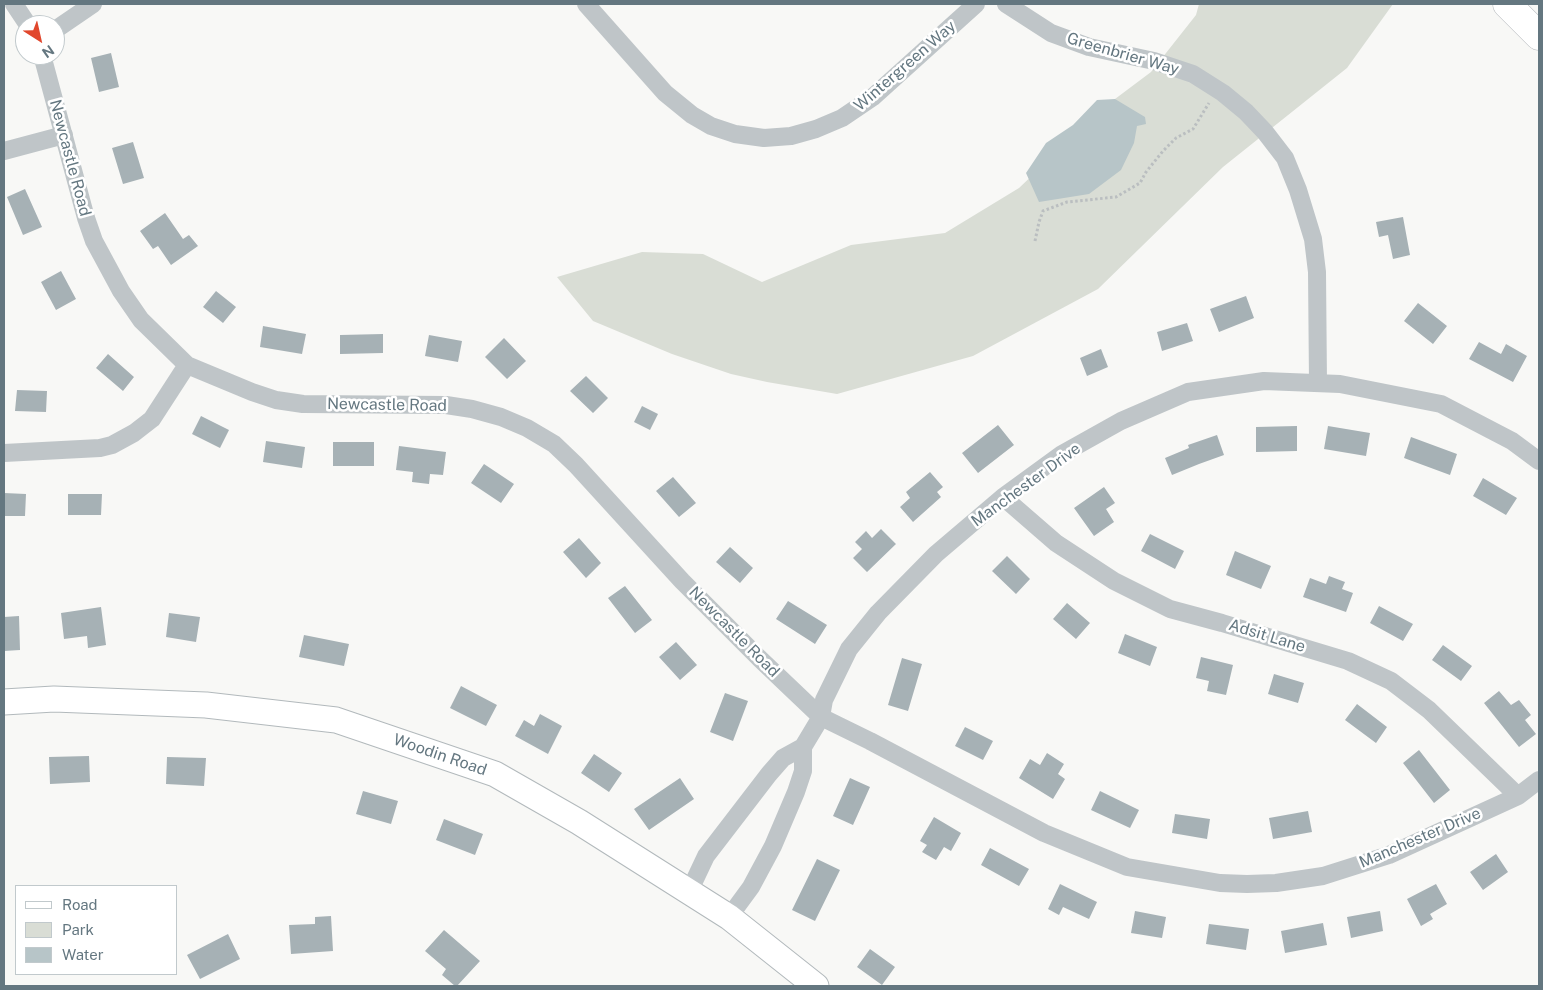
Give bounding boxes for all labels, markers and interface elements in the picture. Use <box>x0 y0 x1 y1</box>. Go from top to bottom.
north arrow <box>15 15 65 65</box>
street label: Wintergreen Way <box>850 17 960 115</box>
street label: Greenbrier Way <box>1065 29 1181 79</box>
text: N <box>39 42 57 61</box>
street label: Newcastle Road <box>45 98 95 218</box>
street label: Newcastle Road <box>327 394 447 416</box>
street label: Manchester Drive <box>968 439 1084 531</box>
street label: Newcastle Road <box>685 583 783 681</box>
street label: Adsit Lane <box>1226 615 1308 657</box>
street label: Woodin Road <box>391 730 489 780</box>
street label: Manchester Drive <box>1356 804 1484 872</box>
legend <box>15 885 178 975</box>
text: Road <box>62 896 98 913</box>
text: Park <box>62 921 94 938</box>
text: Water <box>62 946 104 963</box>

